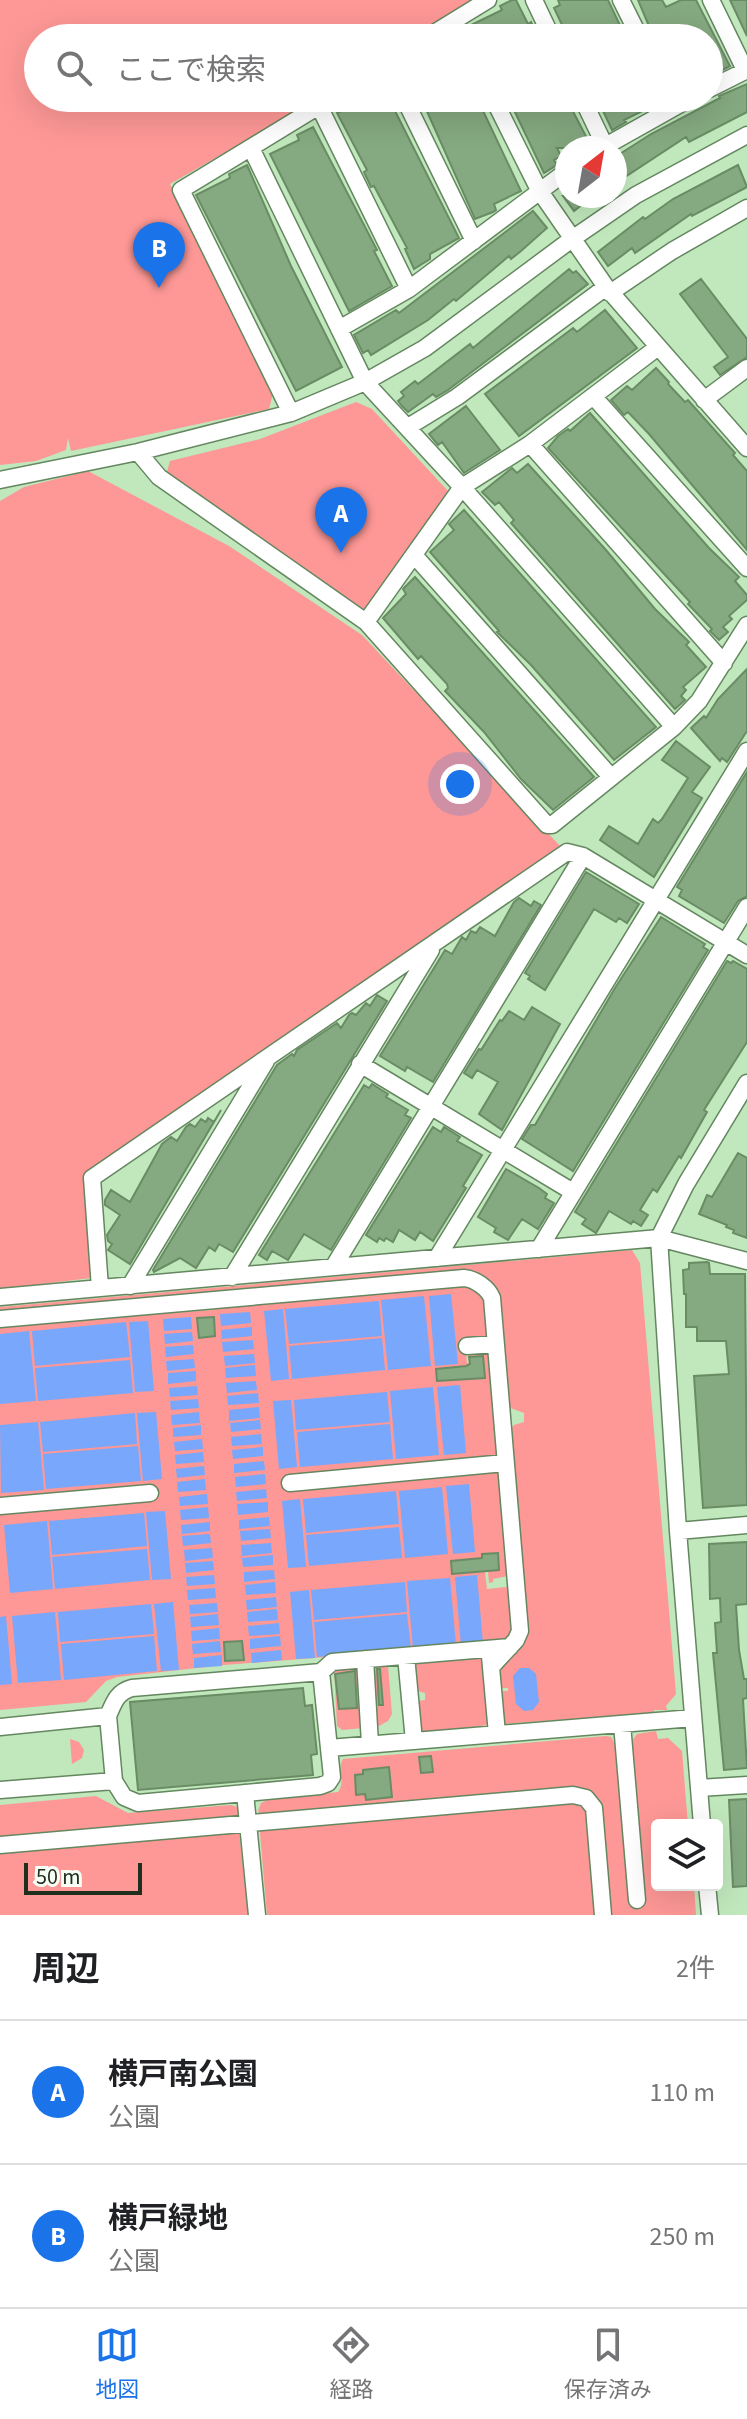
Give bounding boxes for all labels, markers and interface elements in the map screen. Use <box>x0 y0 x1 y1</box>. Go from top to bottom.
search box <box>24 24 723 112</box>
icon: search <box>52 46 96 90</box>
text: ここで検索 <box>116 49 266 92</box>
north arrow <box>555 136 627 208</box>
pin: B <box>133 222 185 288</box>
pin: A <box>315 487 367 553</box>
your location <box>440 764 480 804</box>
map controls <box>651 1819 723 1891</box>
button: layers <box>651 1819 723 1891</box>
scale bar <box>24 1859 142 1895</box>
text: 50 m <box>36 1861 81 1893</box>
text: 周辺 <box>32 1945 100 1994</box>
text: 2件 <box>676 1950 715 1987</box>
text: 横戸南公園 <box>108 2053 258 2096</box>
text: A <box>51 2074 65 2111</box>
text: 110 m <box>649 2074 715 2111</box>
text: 公園 <box>108 2099 160 2136</box>
text: 横戸緑地 <box>108 2197 228 2240</box>
text: B <box>50 2218 66 2255</box>
text: 250 m <box>649 2218 715 2255</box>
text: 公園 <box>108 2243 160 2280</box>
tab: 地図 <box>95 2323 139 2406</box>
tab: 経路 <box>329 2323 374 2406</box>
tab: 保存済み <box>564 2323 652 2406</box>

